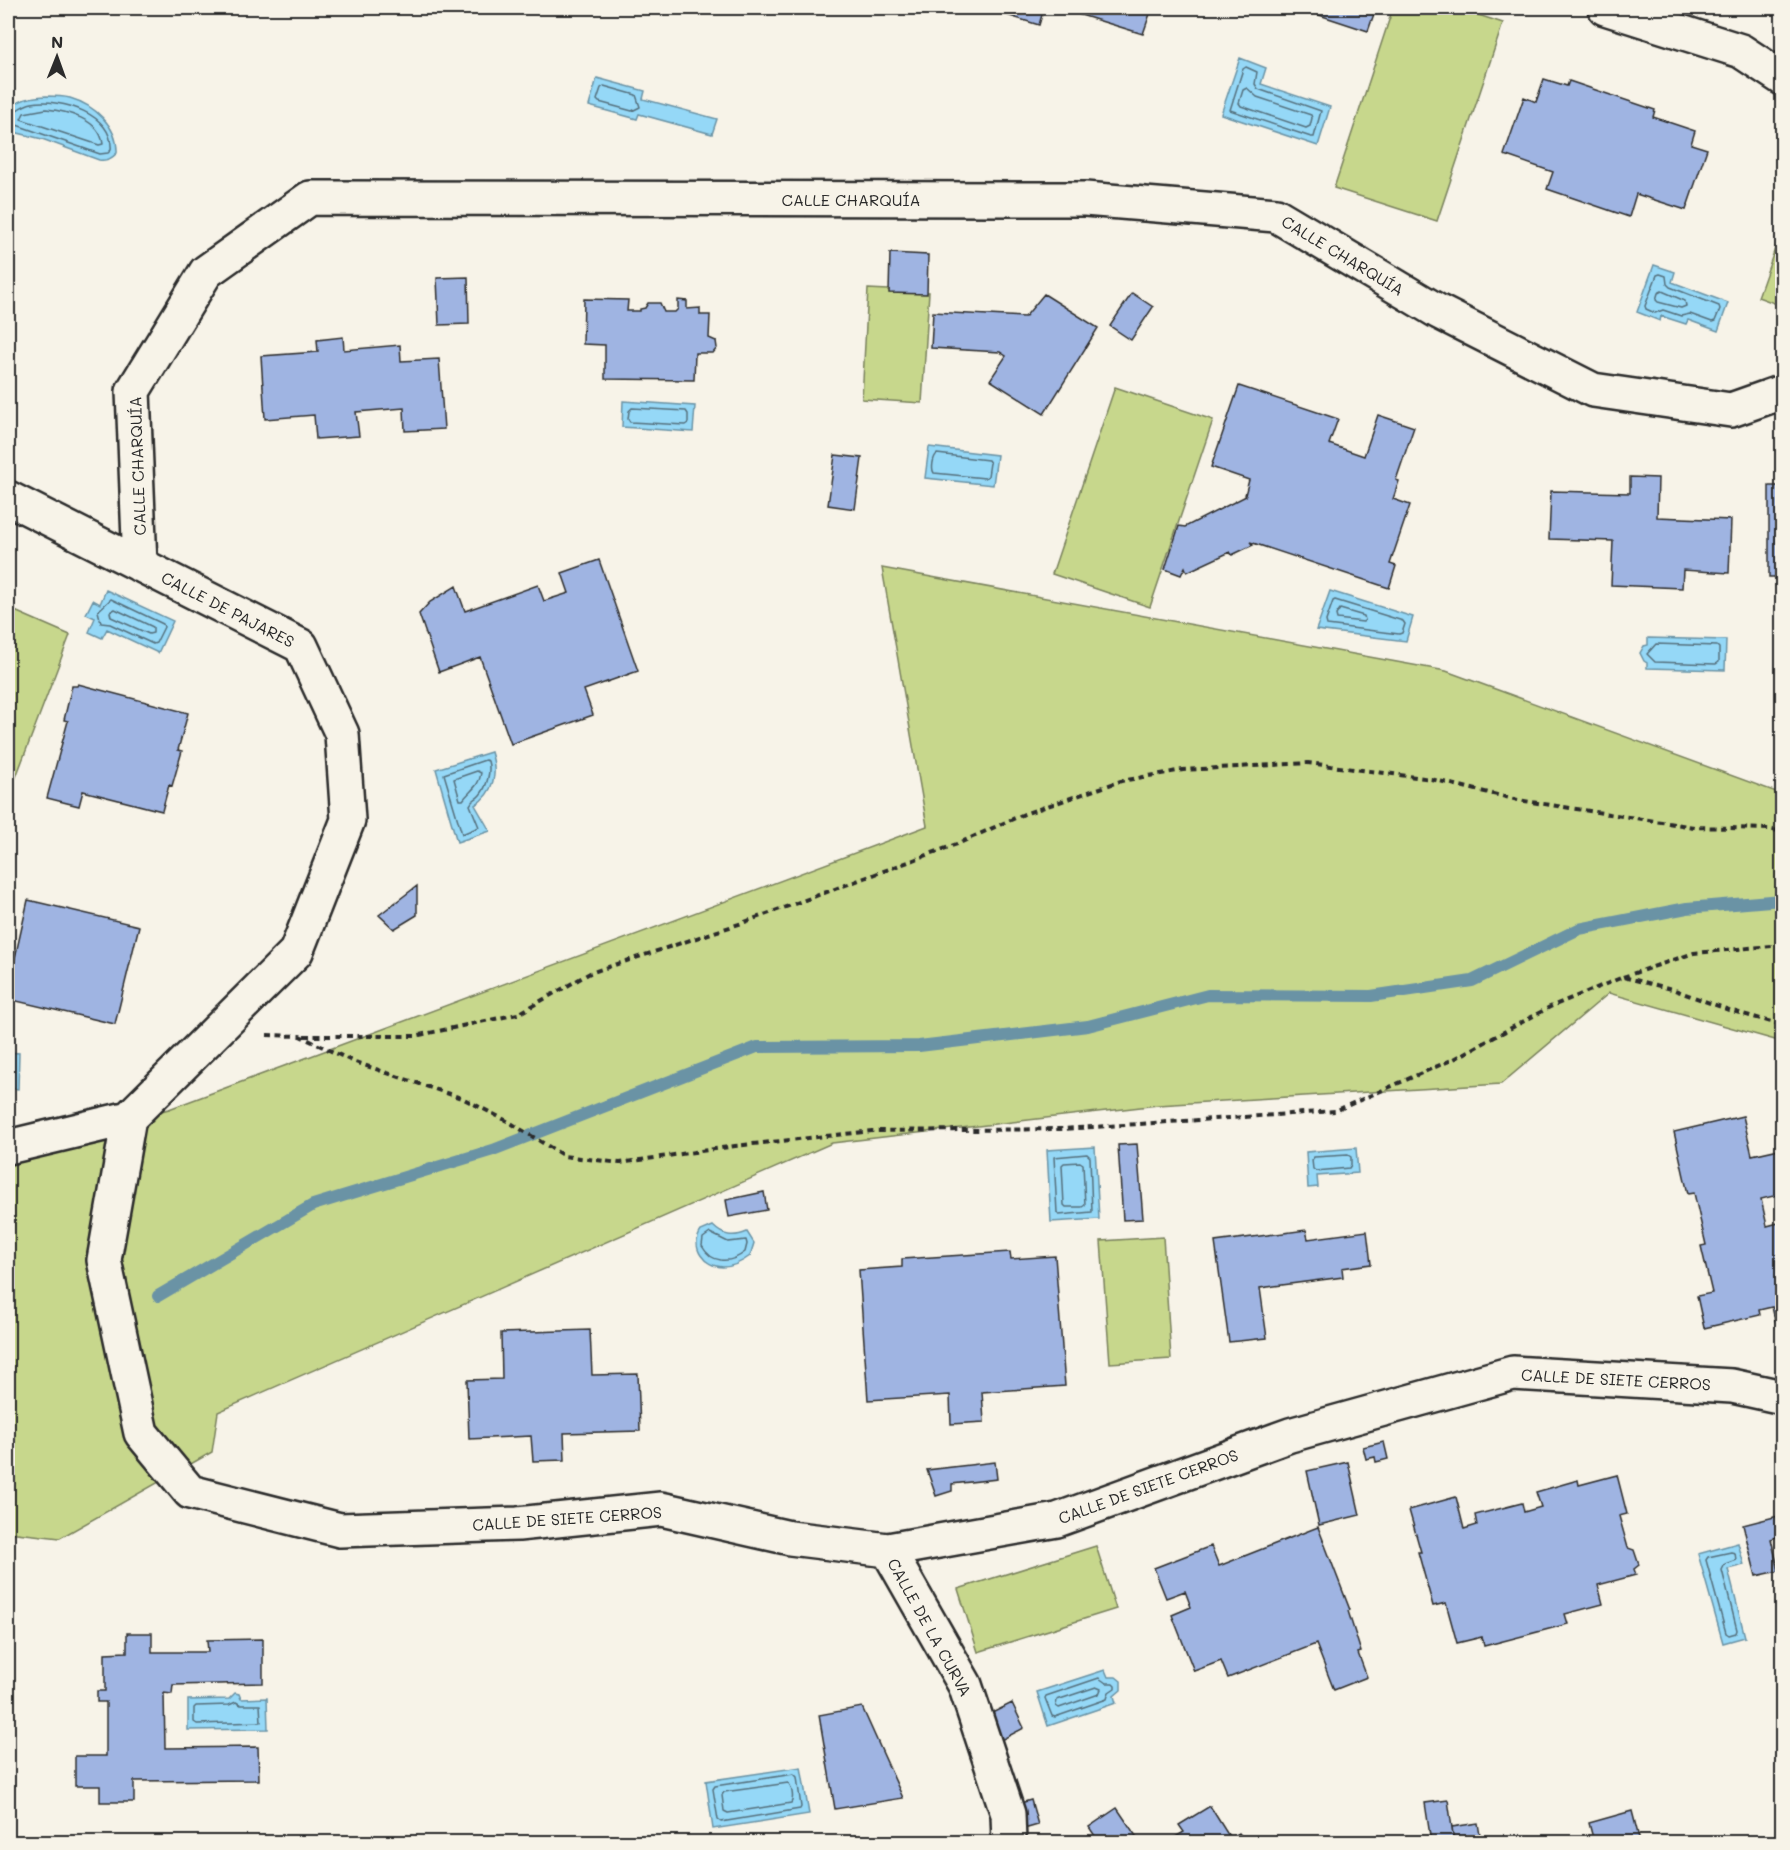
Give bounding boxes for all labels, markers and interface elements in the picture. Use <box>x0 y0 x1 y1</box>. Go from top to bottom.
north arrow <box>27 27 87 87</box>
text: N <box>51 31 64 52</box>
street label: CALLE CHARQUÍA <box>781 189 921 210</box>
street label: CALLE CHARQUÍA <box>1278 210 1408 300</box>
street label: CALLE CHARQUÍA <box>124 396 150 536</box>
street label: CALLE DE PAJARES <box>158 566 298 652</box>
street label: CALLE DE SIETE CERROS <box>1521 1364 1711 1394</box>
street label: CALLE DE SIETE CERROS <box>1055 1444 1241 1528</box>
street label: CALLE DE SIETE CERROS <box>471 1501 663 1535</box>
street label: CALLE DE LA CURVA <box>883 1554 977 1700</box>

